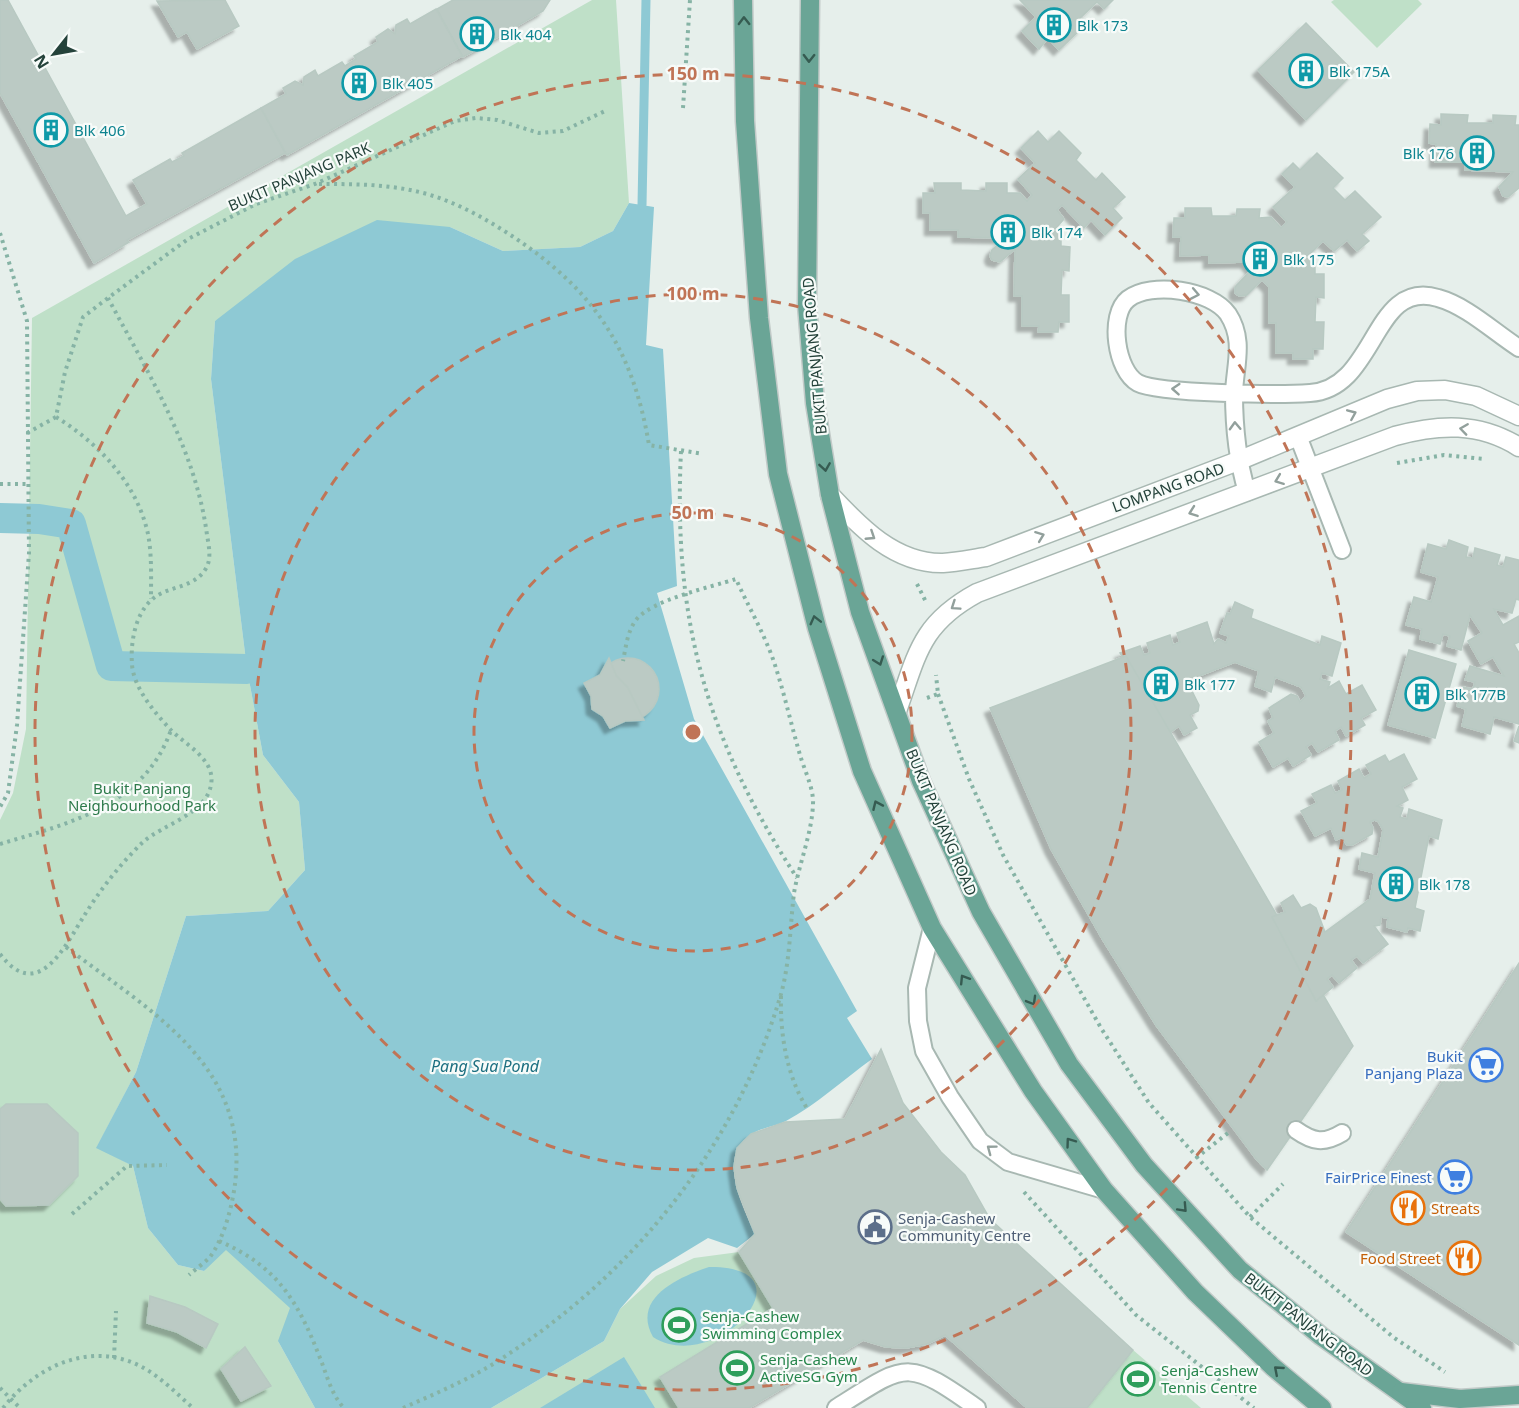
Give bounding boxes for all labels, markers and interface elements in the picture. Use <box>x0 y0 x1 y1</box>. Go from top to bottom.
building icon: Blk 173 <box>1036 7 1072 43</box>
place label: Blk 173 <box>1077 15 1128 35</box>
building icon: Blk 404 <box>459 16 495 52</box>
one-way arrow <box>737 16 750 25</box>
north arrow <box>24 24 84 84</box>
place label: Blk 404 <box>500 24 552 44</box>
text: N <box>28 50 54 73</box>
building icon: Blk 175A <box>1288 53 1324 89</box>
one-way arrow <box>803 54 815 63</box>
text: 150 m <box>666 61 720 85</box>
place label: Blk 175A <box>1329 61 1390 81</box>
building icon: Blk 405 <box>341 65 377 101</box>
place label: Blk 405 <box>382 73 433 93</box>
building icon: Blk 406 <box>33 112 69 148</box>
place label: Blk 406 <box>74 120 125 140</box>
building icon: Blk 176 <box>1459 135 1495 171</box>
street label: BUKIT PANJANG PARK <box>225 137 374 215</box>
place label: Blk 176 <box>1403 143 1454 163</box>
building icon: Blk 174 <box>990 214 1026 250</box>
place label: Blk 174 <box>1031 222 1083 242</box>
building icon: Blk 175 <box>1242 241 1278 277</box>
place label: Blk 175 <box>1283 249 1334 269</box>
street label: BUKIT PANJANG ROAD <box>797 276 831 435</box>
text: 100 m <box>666 281 720 305</box>
one-way arrow <box>1190 286 1200 299</box>
one-way arrow <box>1171 383 1180 396</box>
one-way arrow <box>1346 409 1357 421</box>
one-way arrow <box>1229 422 1242 431</box>
one-way arrow <box>1459 423 1469 435</box>
street label: LOMPANG ROAD <box>1109 457 1227 517</box>
one-way arrow <box>818 462 830 472</box>
one-way arrow <box>1274 473 1285 485</box>
text: 50 m <box>672 500 714 524</box>
one-way arrow <box>1188 505 1198 518</box>
one-way arrow <box>865 528 875 540</box>
one-way arrow <box>1034 531 1045 543</box>
one-way arrow <box>950 599 961 610</box>
one-way arrow <box>809 615 822 625</box>
one-way arrow <box>871 656 884 666</box>
building icon: Blk 177 <box>1143 666 1179 702</box>
place label: Blk 177 <box>1184 674 1235 694</box>
building icon: Blk 177B <box>1404 676 1440 712</box>
place label: Blk 177B <box>1445 684 1506 704</box>
centre of rings <box>683 722 703 742</box>
street label: BUKIT PANJANG ROAD <box>902 745 982 899</box>
park label: Bukit Panjang Neighbourhood Park <box>68 778 216 815</box>
one-way arrow <box>872 800 884 811</box>
building icon: Blk 178 <box>1378 866 1414 902</box>
place label: Blk 178 <box>1419 874 1470 894</box>
one-way arrow <box>959 975 971 985</box>
one-way arrow <box>1025 995 1037 1005</box>
place label: Bukit Panjang Plaza <box>1365 1046 1464 1083</box>
supermarket icon: Bukit Panjang Plaza <box>1468 1047 1504 1083</box>
water label: Pang Sua Pond <box>431 1055 540 1077</box>
one-way arrow <box>1066 1138 1077 1149</box>
one-way arrow <box>986 1145 997 1156</box>
supermarket icon: FairPrice Finest <box>1437 1159 1473 1195</box>
place label: FairPrice Finest <box>1325 1167 1433 1187</box>
restaurant icon: Streats <box>1390 1190 1426 1226</box>
place label: Streats <box>1431 1198 1480 1218</box>
one-way arrow <box>1176 1202 1187 1212</box>
place label: Senja-Cashew Community Centre <box>898 1208 1031 1245</box>
public building icon: Senja-Cashew Community Centre <box>857 1209 893 1245</box>
restaurant icon: Food Street <box>1446 1240 1482 1276</box>
place label: Food Street <box>1360 1248 1442 1268</box>
street label: BUKIT PANJANG ROAD <box>1241 1268 1377 1380</box>
place label: Senja-Cashew Swimming Complex <box>702 1306 842 1343</box>
sports icon: Senja-Cashew Swimming Complex <box>661 1307 697 1343</box>
place label: Senja-Cashew ActiveSG Gym <box>760 1349 858 1386</box>
sports icon: Senja-Cashew ActiveSG Gym <box>719 1350 755 1386</box>
place label: Senja-Cashew Tennis Centre <box>1161 1360 1259 1397</box>
sports icon: Senja-Cashew Tennis Centre <box>1120 1361 1156 1397</box>
one-way arrow <box>1274 1366 1285 1377</box>

